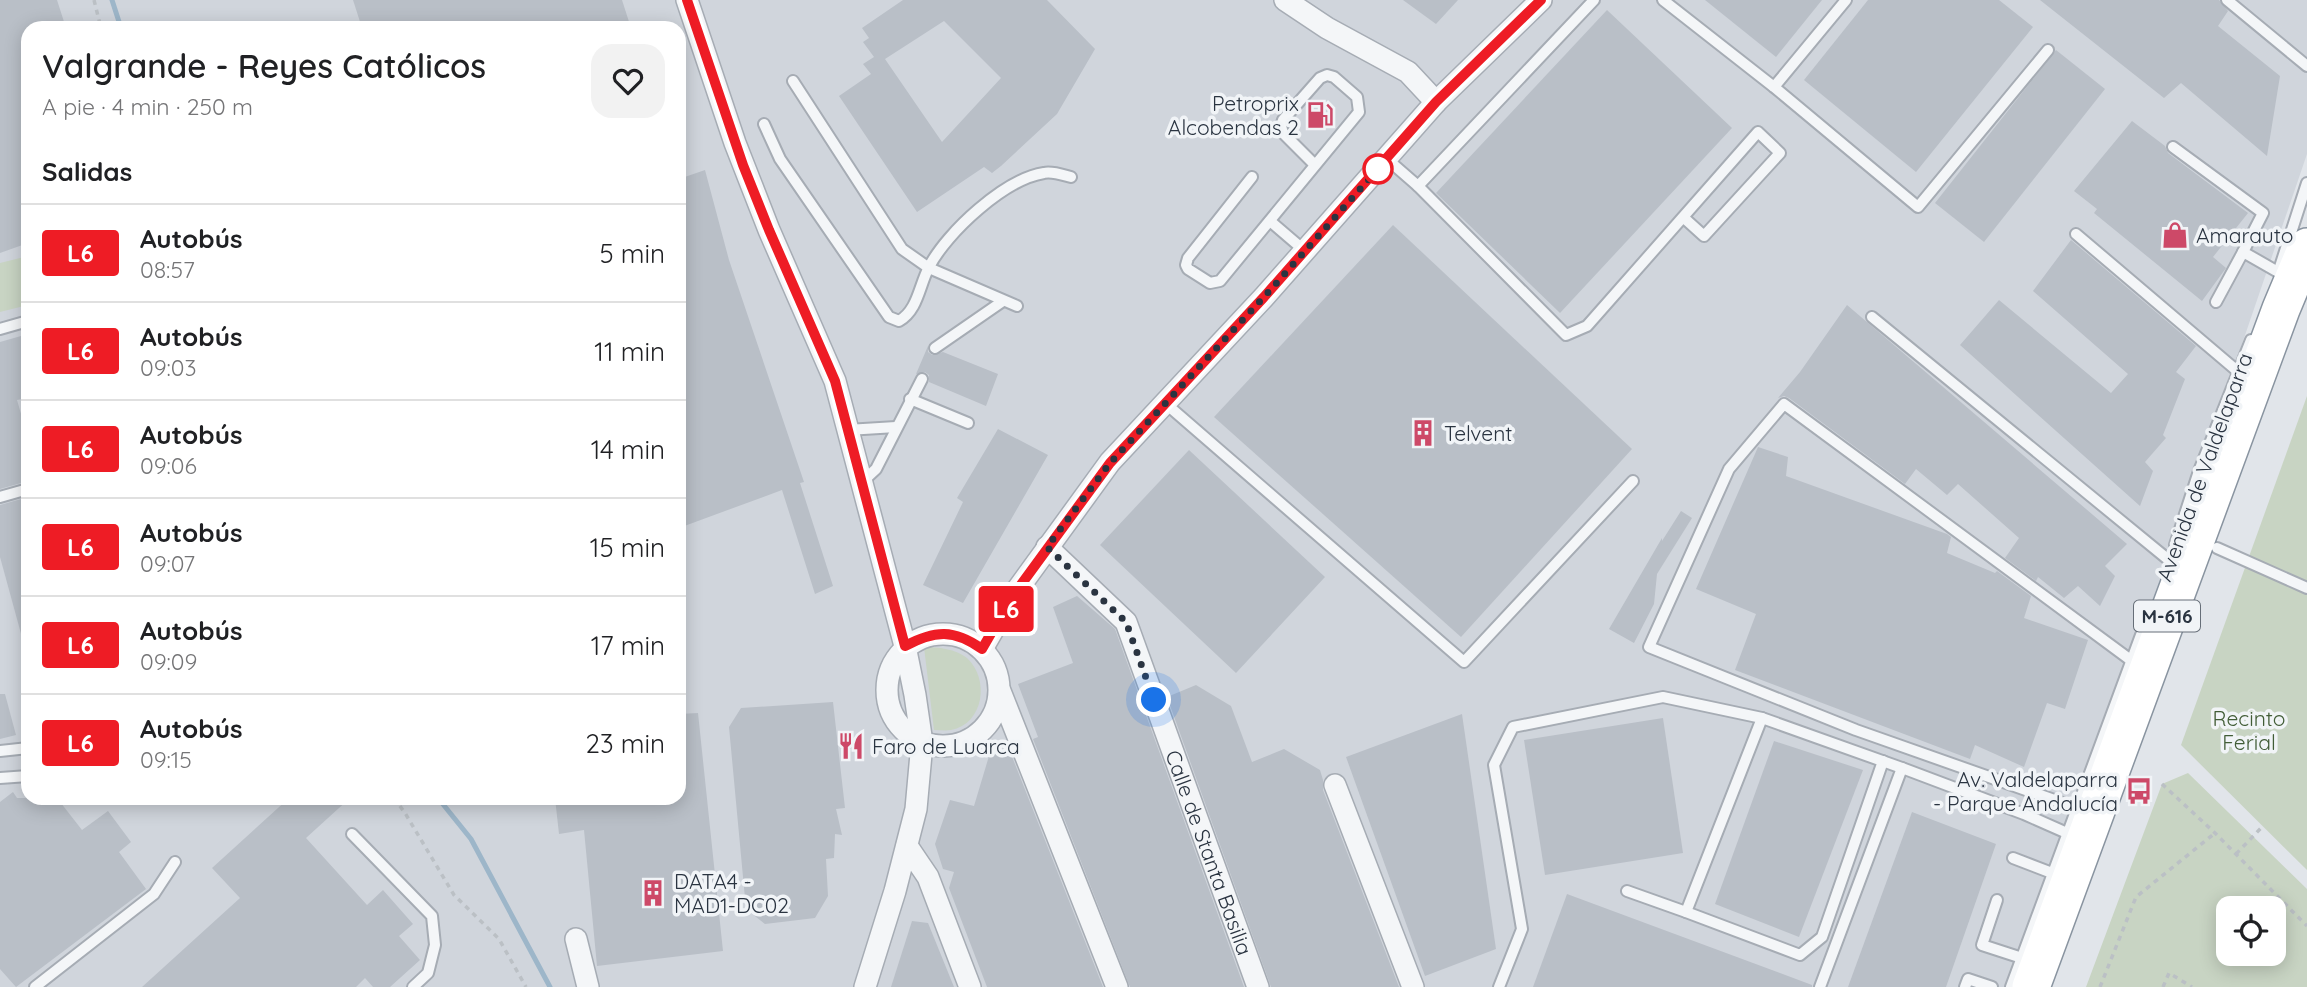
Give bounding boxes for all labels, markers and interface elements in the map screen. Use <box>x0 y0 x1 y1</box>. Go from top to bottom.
button: heart <box>591 44 665 118</box>
text: Valgrande - Reyes Católicos <box>42 45 486 86</box>
place label: Petroprix Alcobendas 2 <box>1168 90 1299 140</box>
text: A pie · 4 min · 250 m <box>42 92 253 121</box>
fuel station icon: Petroprix Alcobendas 2 <box>1305 100 1335 130</box>
unlabelled marker <box>1363 154 1393 184</box>
text: Salidas <box>42 155 132 188</box>
shop icon: Amarauto <box>2160 220 2190 250</box>
text: Autobús <box>140 222 242 255</box>
place label: Amarauto <box>2196 222 2293 248</box>
text: 5 min <box>599 237 665 270</box>
text: L6 <box>67 238 94 268</box>
text: 08:57 <box>140 255 195 284</box>
text: Autobús <box>140 320 242 353</box>
text: 11 min <box>594 335 665 368</box>
text: L6 <box>67 336 94 366</box>
street label: Avenida de Valdelaparra <box>2151 349 2257 585</box>
text: 09:03 <box>140 353 197 382</box>
text: Autobús <box>140 418 242 451</box>
building icon: Telvent <box>1408 418 1438 448</box>
place label: Telvent <box>1444 420 1512 446</box>
text: 14 min <box>591 433 665 466</box>
text: L6 <box>67 434 94 464</box>
text: 09:06 <box>140 451 197 480</box>
text: Autobús <box>140 516 242 549</box>
text: 15 min <box>590 531 665 564</box>
text: L6 <box>67 532 94 562</box>
text: 09:07 <box>140 549 195 578</box>
line badge: L6 <box>974 586 1038 632</box>
text: L6 <box>993 594 1019 624</box>
road number: M-616 <box>2134 600 2200 632</box>
text: Autobús <box>140 614 242 647</box>
text: 17 min <box>591 629 665 662</box>
text: L6 <box>67 630 94 660</box>
text: 09:09 <box>140 647 197 676</box>
your location <box>1136 682 1171 717</box>
park label: Recinto Ferial <box>2212 705 2286 755</box>
text: Autobús <box>140 712 242 745</box>
text: 23 min <box>586 727 665 760</box>
text: L6 <box>67 728 94 758</box>
restaurant icon: Faro de Luarca <box>836 731 866 761</box>
place label: Faro de Luarca <box>872 733 1020 759</box>
text: 09:15 <box>140 745 192 774</box>
street label: Calle de Stanta Basilia <box>1160 746 1258 959</box>
place label: Av. Valdelaparra - Parque Andalucía <box>1933 766 2118 816</box>
bus stop icon: Av. Valdelaparra - Parque Andalucía <box>2124 776 2154 806</box>
place label: DATA4 - MAD1-DC02 <box>674 868 789 918</box>
building icon: DATA4 - MAD1-DC02 <box>638 878 668 908</box>
map controls <box>2216 896 2286 966</box>
button: locate <box>2216 896 2286 966</box>

